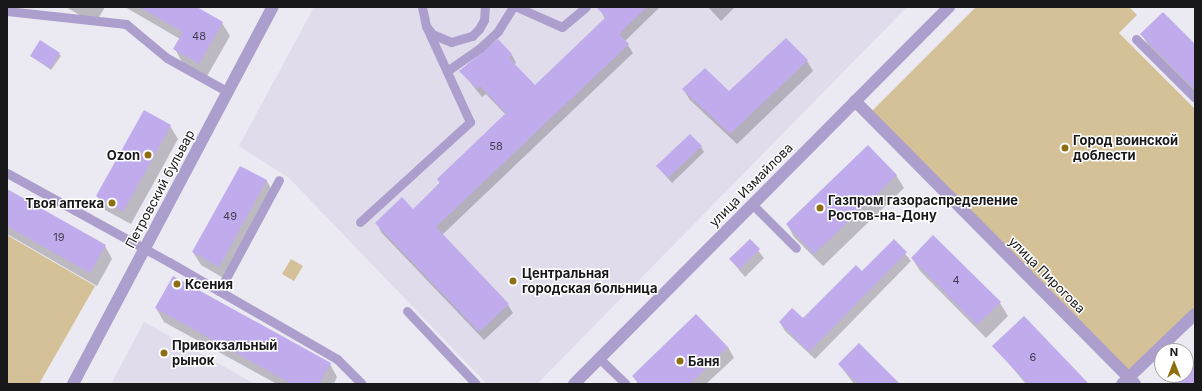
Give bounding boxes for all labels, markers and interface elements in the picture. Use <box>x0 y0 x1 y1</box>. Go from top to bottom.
house number: 48 <box>192 29 206 43</box>
street label: Петровский бульвар <box>122 127 198 251</box>
place label: Город воинской доблести <box>1073 133 1178 164</box>
house number: 58 <box>489 139 503 153</box>
street label: улица Измайлова <box>706 140 796 230</box>
marker: Город воинской доблести <box>1060 143 1070 153</box>
place label: Ozon <box>107 147 140 163</box>
marker: Ozon <box>143 150 153 160</box>
place label: Газпром газораспределение Ростов-на-Дону <box>828 193 1018 224</box>
place label: Твоя аптека <box>25 195 104 211</box>
marker: Твоя аптека <box>107 198 117 208</box>
marker: Газпром газораспределение Ростов-на-Дону <box>815 203 825 213</box>
house number: 49 <box>223 209 237 223</box>
house number: 19 <box>53 230 65 244</box>
street label: улица Пирогова <box>1006 234 1088 316</box>
place label: Центральная городская больница <box>522 266 657 297</box>
house number: 4 <box>952 273 960 287</box>
marker: Центральная городская больница <box>507 275 519 287</box>
place label: Ксения <box>185 276 233 292</box>
marker: Ксения <box>172 279 182 289</box>
place label: Привокзальный рынок <box>172 338 277 369</box>
north arrow <box>1154 343 1194 383</box>
text: N <box>1170 345 1178 359</box>
marker: Привокзальный рынок <box>159 348 169 358</box>
house number: 6 <box>1030 350 1036 364</box>
place label: Баня <box>688 353 720 369</box>
marker: Баня <box>675 356 685 366</box>

